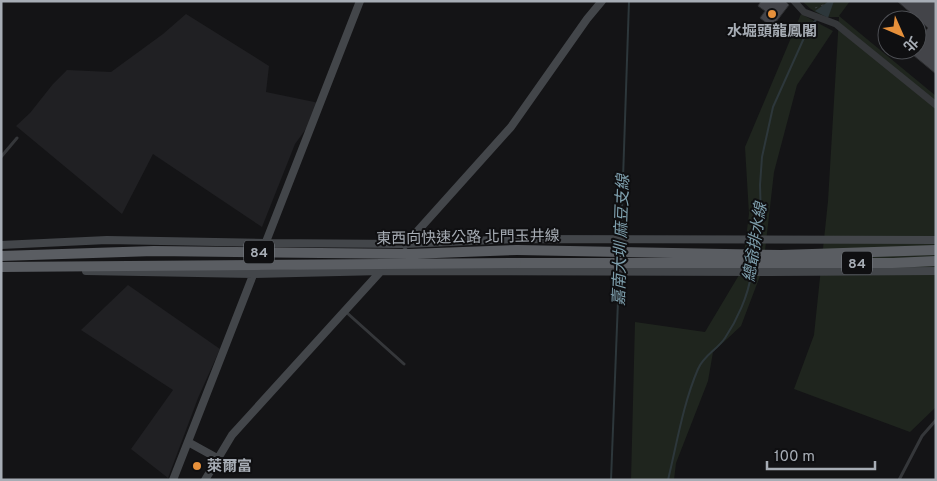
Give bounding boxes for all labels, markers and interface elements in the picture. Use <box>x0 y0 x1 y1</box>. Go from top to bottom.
marker: 水堀頭龍鳳閣 <box>766 8 778 20</box>
north arrow <box>877 10 927 60</box>
place label: 水堀頭龍鳳閣 <box>727 22 817 42</box>
text: 北 <box>899 32 921 54</box>
water label: 嘉南大圳 麻豆支線 <box>610 172 634 306</box>
water label: 總爺排水線 <box>740 199 772 283</box>
street label: 東西向快速公路 北門玉井線 <box>376 226 560 250</box>
road number: 84 <box>244 240 274 264</box>
road number: 84 <box>842 252 872 274</box>
scale bar <box>767 438 874 470</box>
text: 100 m <box>774 448 815 467</box>
place label: 萊爾富 <box>207 458 252 477</box>
marker: 萊爾富 <box>191 460 203 472</box>

